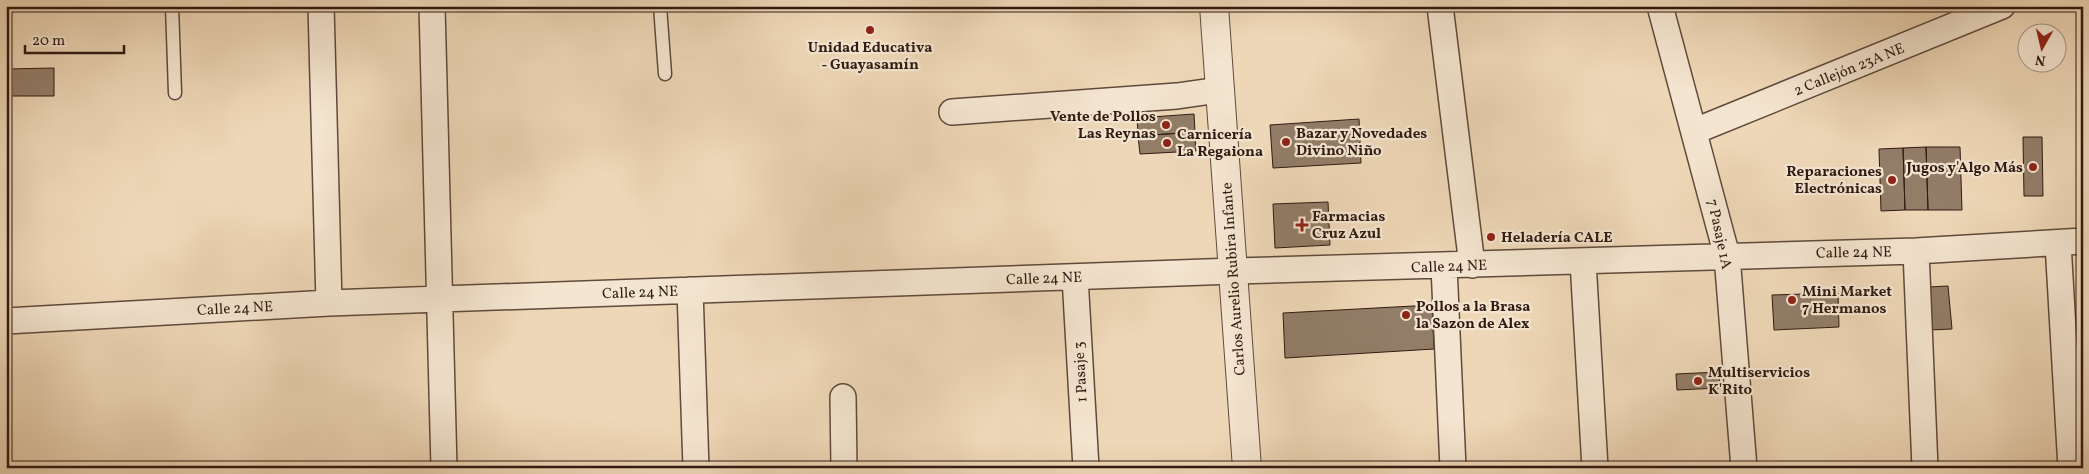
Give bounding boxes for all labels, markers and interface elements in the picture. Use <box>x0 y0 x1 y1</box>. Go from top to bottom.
scale bar <box>25 22 124 54</box>
north arrow <box>2016 22 2066 72</box>
marker: Unidad Educativa - Guayasamín <box>864 24 876 36</box>
text: 20 m <box>32 31 65 52</box>
place label: Unidad Educativa - Guayasamín <box>808 38 932 76</box>
street label: 2 Callejón 23A NE <box>1791 39 1908 102</box>
text: N <box>2034 49 2047 70</box>
place label: Vente de Pollos Las Reynas <box>1050 107 1156 145</box>
marker: Vente de Pollos Las Reynas <box>1160 119 1172 131</box>
place label: Bazar y Novedades Divino Niño <box>1296 124 1427 162</box>
place label: Carnicería La Regaiona <box>1177 125 1263 163</box>
marker: Bazar y Novedades Divino Niño <box>1280 136 1292 148</box>
marker: Carnicería La Regaiona <box>1161 137 1173 149</box>
place label: Jugos y'Algo Más <box>1905 158 2023 179</box>
marker: Jugos y'Algo Más <box>2027 161 2039 173</box>
place label: Reparaciones Electrónicas <box>1786 162 1882 200</box>
marker: Reparaciones Electrónicas <box>1886 174 1898 186</box>
street label: Carlos Aurelio Rubira Infante <box>1217 182 1252 376</box>
street label: 7 Pasaje 1A <box>1701 197 1736 272</box>
place label: Farmacias Cruz Azul <box>1312 207 1386 245</box>
marker: Farmacias Cruz Azul <box>1296 219 1308 231</box>
place label: Heladería CALE <box>1501 228 1613 249</box>
marker: Heladería CALE <box>1485 231 1497 243</box>
street label: Calle 24 NE <box>1816 242 1892 265</box>
street label: Calle 24 NE <box>1411 256 1487 279</box>
street label: Calle 24 NE <box>1006 268 1082 291</box>
street label: Calle 24 NE <box>602 282 678 305</box>
place label: Mini Market 7 Hermanos <box>1802 282 1892 320</box>
marker: Mini Market 7 Hermanos <box>1786 294 1798 306</box>
street label: Calle 24 NE <box>197 297 274 322</box>
place label: Pollos a la Brasa la Sazon de Alex <box>1416 297 1530 335</box>
marker: Pollos a la Brasa la Sazon de Alex <box>1400 309 1412 321</box>
street label: 1 Pasaje 3 <box>1069 341 1094 403</box>
place label: Multiservicios K'Rito <box>1708 363 1810 401</box>
marker: Multiservicios K'Rito <box>1692 375 1704 387</box>

